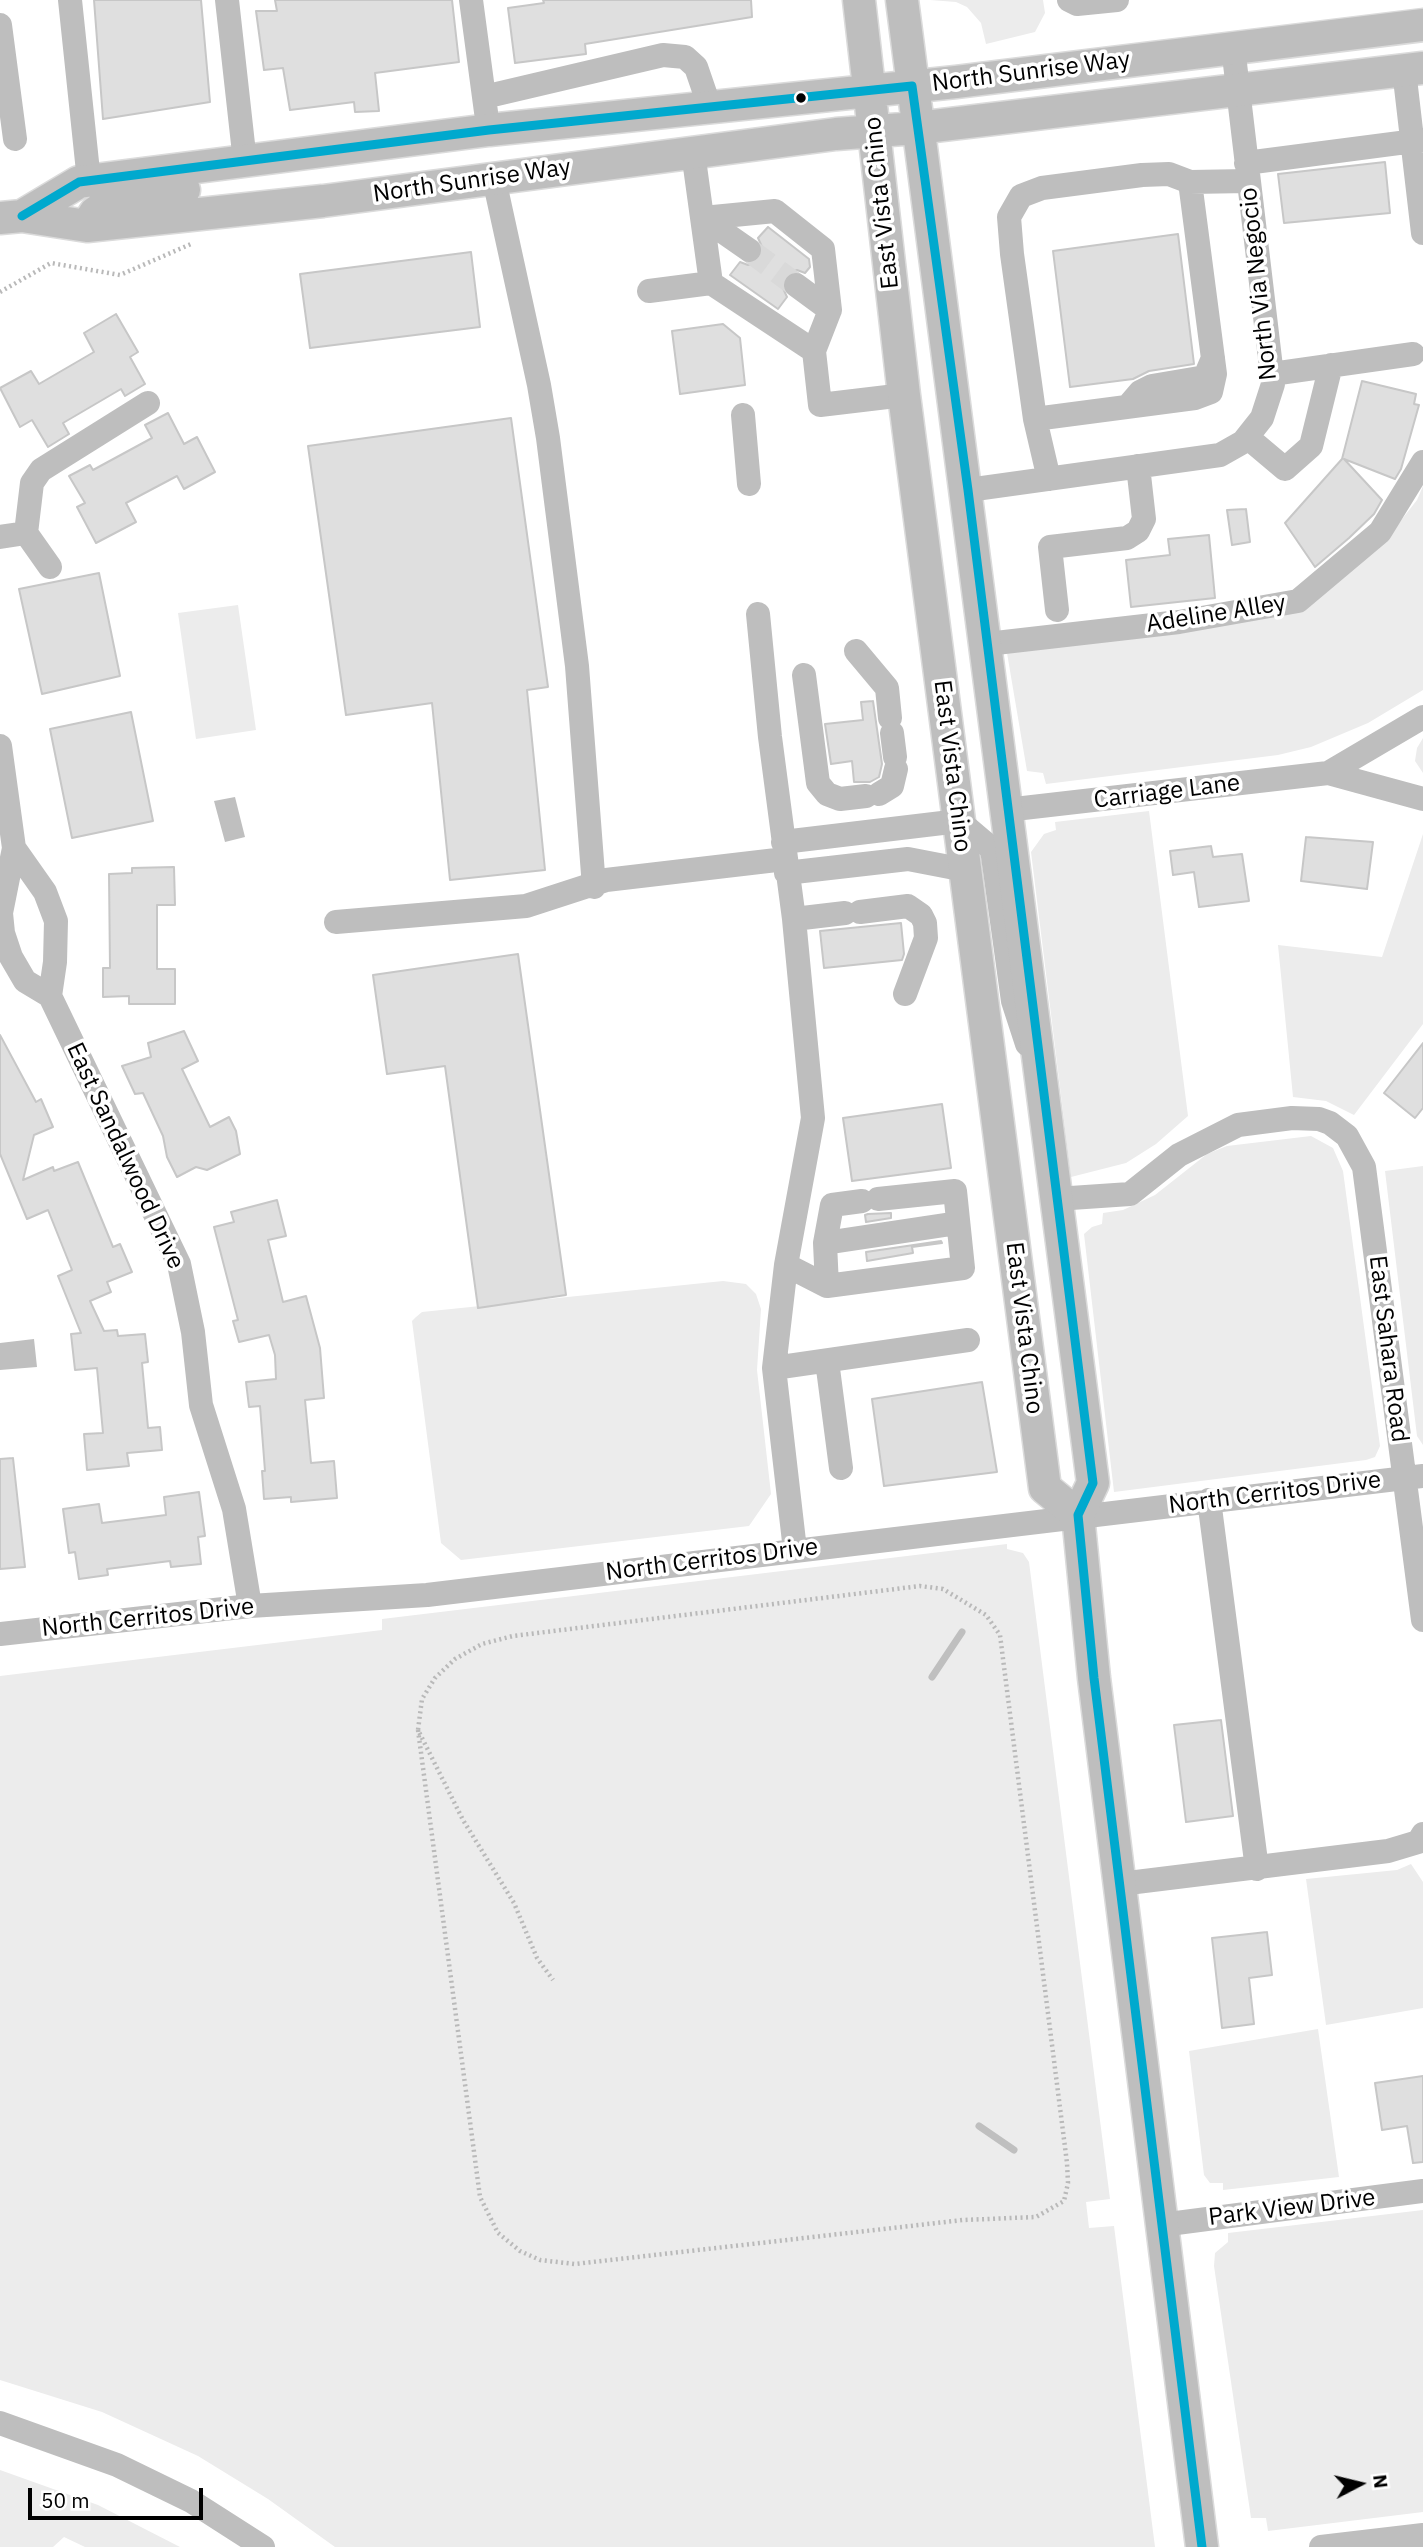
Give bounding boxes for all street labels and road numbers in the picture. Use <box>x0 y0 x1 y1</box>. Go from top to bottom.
street label: North Sunrise Way <box>930 46 1132 98</box>
street label: East Vista Chino <box>859 115 905 291</box>
street label: North Sunrise Way <box>371 153 573 209</box>
street label: North Via Negocio <box>1235 186 1283 382</box>
street label: Adeline Alley <box>1144 589 1288 639</box>
street label: East Vista Chino <box>927 678 977 854</box>
street label: Carriage Lane <box>1092 769 1242 815</box>
street label: East Sandalwood Drive <box>60 1038 190 1274</box>
street label: East Vista Chino <box>999 1240 1049 1416</box>
street label: East Sahara Road <box>1362 1254 1414 1444</box>
street label: North Cerritos Drive <box>1167 1466 1383 1520</box>
street label: North Cerritos Drive <box>604 1533 820 1587</box>
street label: North Cerritos Drive <box>40 1593 256 1643</box>
street label: Park View Drive <box>1207 2183 1377 2233</box>

